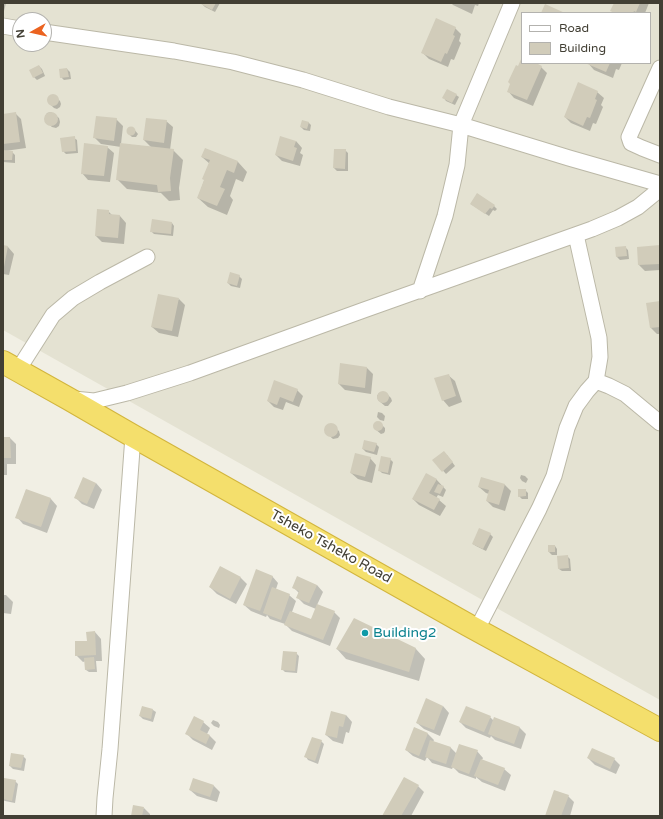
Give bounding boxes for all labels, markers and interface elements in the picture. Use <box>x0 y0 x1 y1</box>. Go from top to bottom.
north arrow <box>12 12 52 52</box>
legend <box>521 12 651 64</box>
text: Road <box>559 21 589 35</box>
text: N <box>14 28 28 39</box>
text: Building <box>559 41 606 55</box>
street label: Tsheko Tsheko Road <box>268 507 394 587</box>
place label: Building2 <box>373 625 437 641</box>
marker: Building2 <box>360 628 370 638</box>

